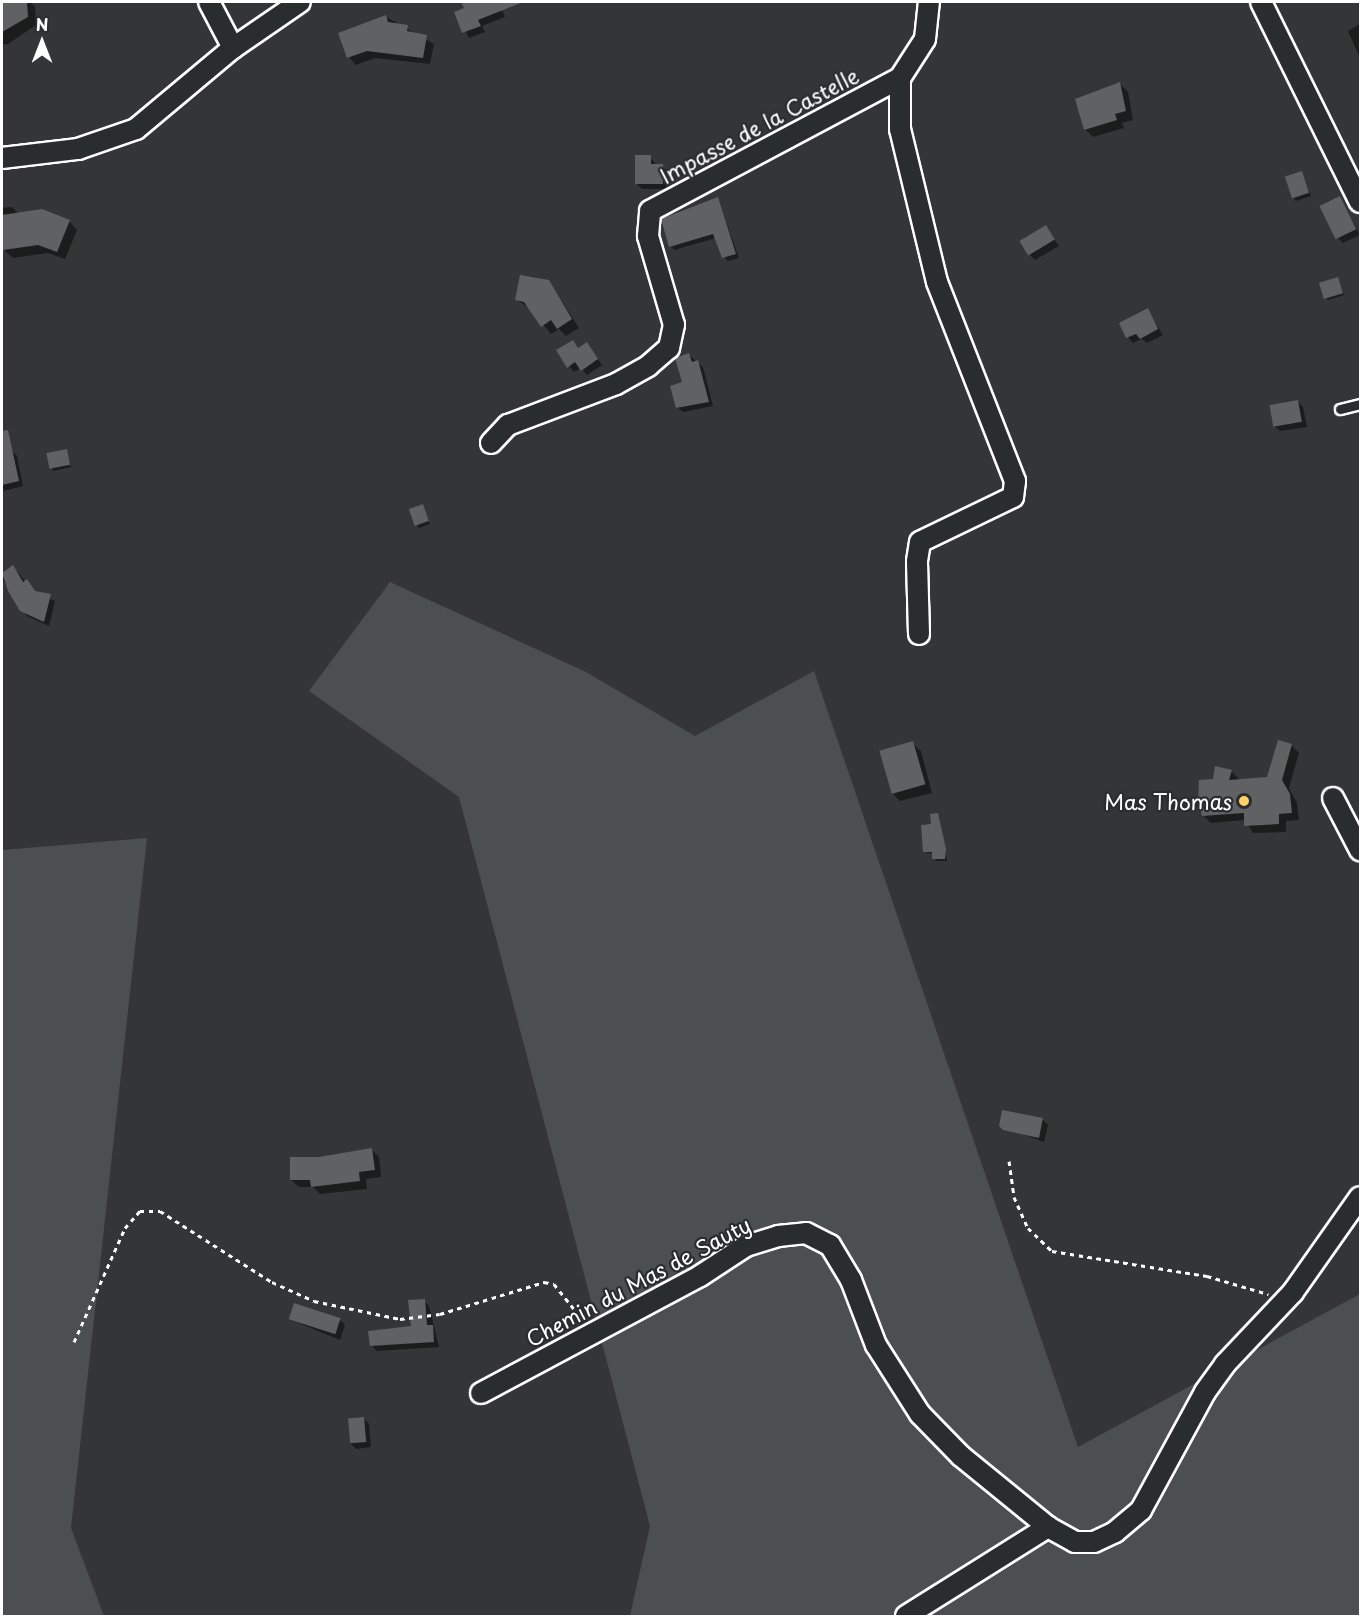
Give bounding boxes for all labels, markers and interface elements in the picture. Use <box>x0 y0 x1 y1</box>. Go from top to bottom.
north arrow <box>12 12 72 72</box>
text: N <box>36 12 48 36</box>
street label: Impasse de la Castelle <box>654 61 864 189</box>
place label: Mas Thomas <box>1103 788 1232 814</box>
marker: Mas Thomas <box>1237 794 1251 808</box>
street label: Chemin du Mas de Sauty <box>521 1211 755 1351</box>

